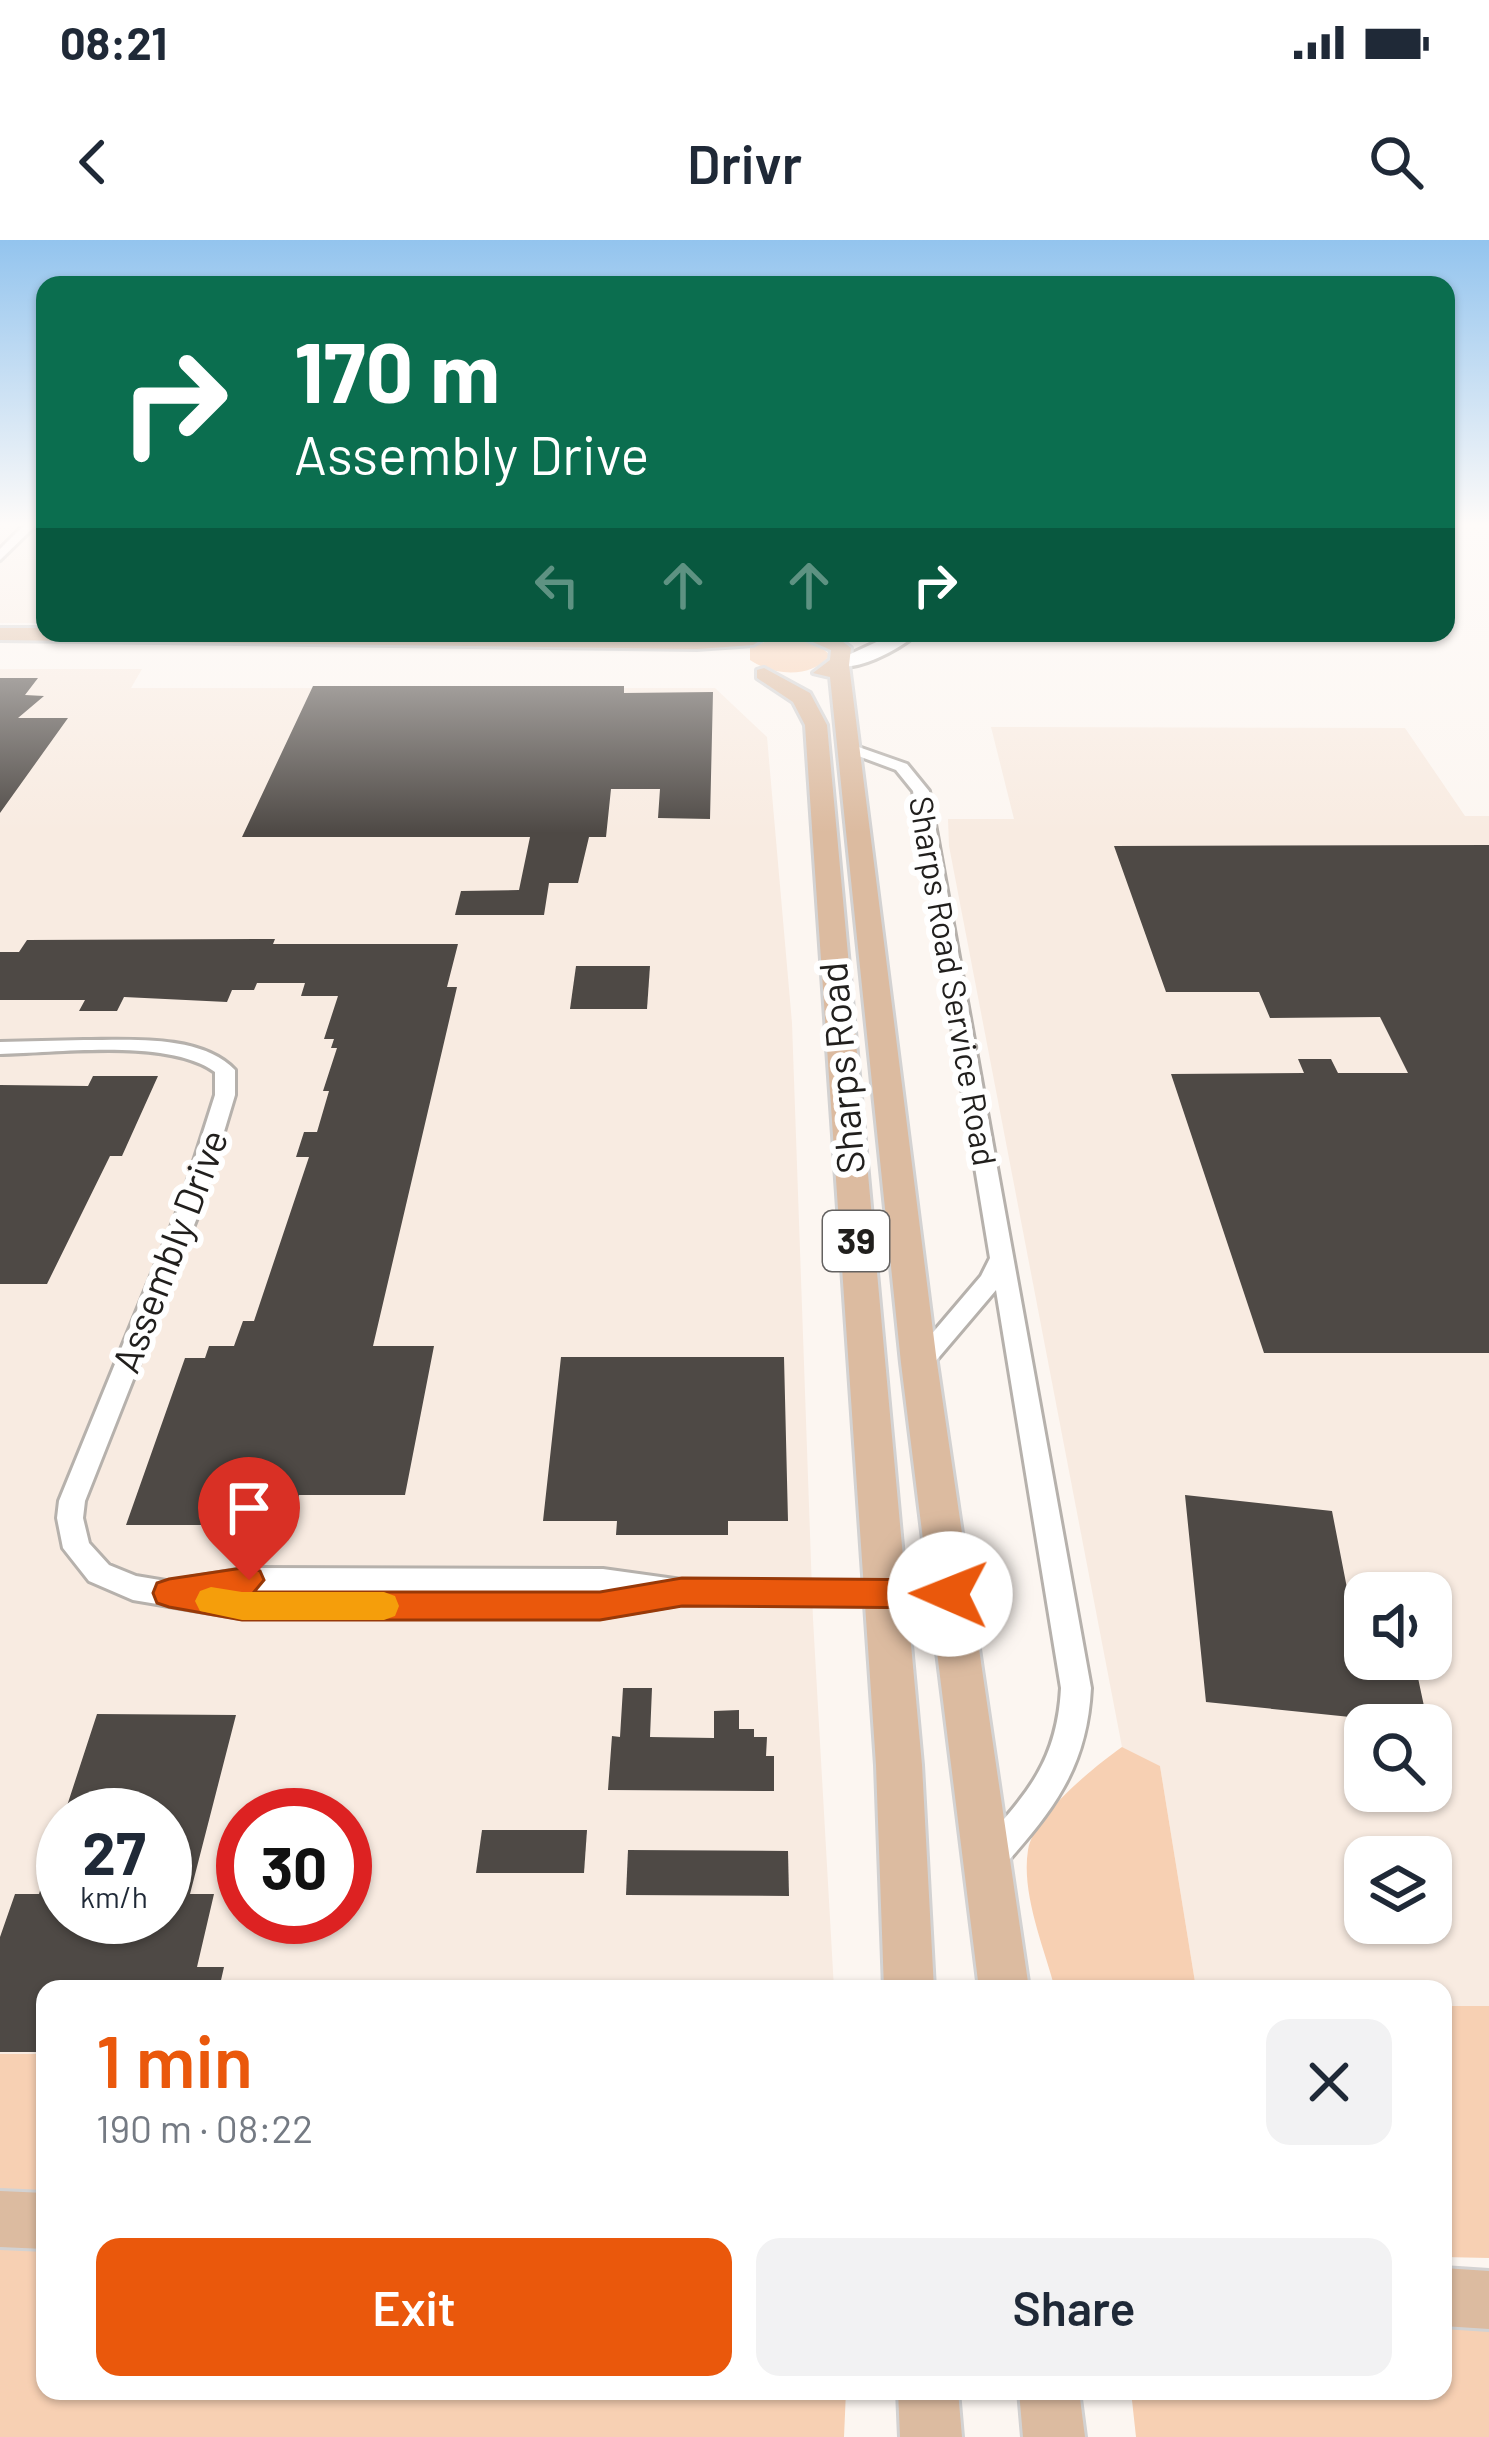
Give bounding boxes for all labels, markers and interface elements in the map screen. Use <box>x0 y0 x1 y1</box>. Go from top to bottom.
text: 08:21 <box>60 15 167 69</box>
icon: back <box>60 129 126 195</box>
icon: search <box>1363 129 1429 195</box>
text: Drivr <box>687 130 802 195</box>
text: 170 m <box>294 319 500 420</box>
icon: right <box>96 324 252 480</box>
text: Assembly Drive <box>294 421 649 486</box>
icon: left <box>524 552 590 618</box>
icon: ahead <box>650 552 716 618</box>
icon: ahead <box>776 552 842 618</box>
icon: right <box>902 552 968 618</box>
street label: Sharps Road Service Road <box>902 793 1006 1169</box>
street label: Sharps Road <box>808 960 873 1176</box>
street label: Assembly Drive <box>101 1122 237 1379</box>
road number: 39 <box>823 1211 889 1271</box>
pin <box>198 1457 300 1580</box>
icon: arrive <box>216 1475 282 1541</box>
position arrow <box>887 1531 1013 1657</box>
map controls <box>1344 1572 1452 1944</box>
button: sound <box>1344 1572 1452 1680</box>
button: search <box>1344 1704 1452 1812</box>
speed limit sign: 30 <box>216 1788 372 1944</box>
text: 27 <box>82 1815 146 1887</box>
button: layers <box>1344 1836 1452 1944</box>
text: km/h <box>80 1878 148 1914</box>
text: 1 min <box>96 2016 253 2102</box>
button: close <box>1266 2019 1392 2145</box>
text: 190 m · 08:22 <box>96 2104 313 2151</box>
button: Exit <box>96 2238 732 2376</box>
button: Share <box>756 2238 1392 2376</box>

